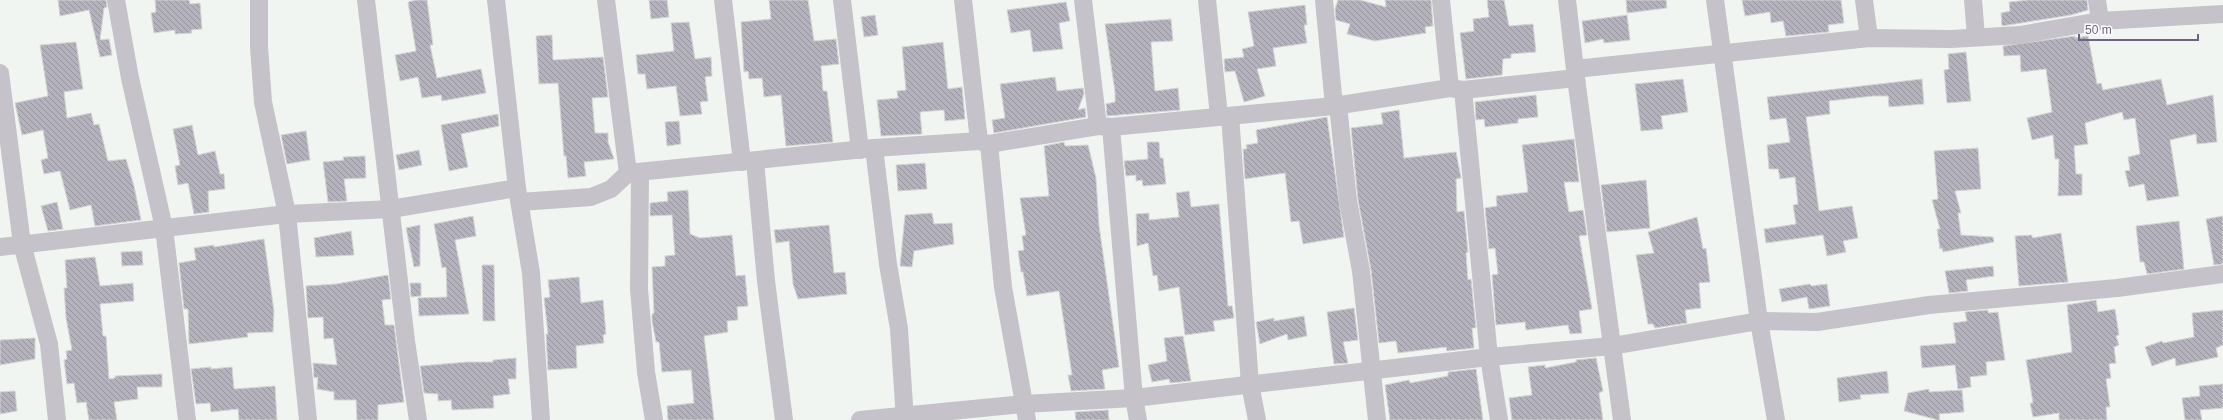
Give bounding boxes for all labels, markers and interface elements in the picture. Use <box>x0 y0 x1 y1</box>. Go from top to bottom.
scale bar <box>2079 16 2198 42</box>
text: 50 m <box>2085 23 2112 37</box>

